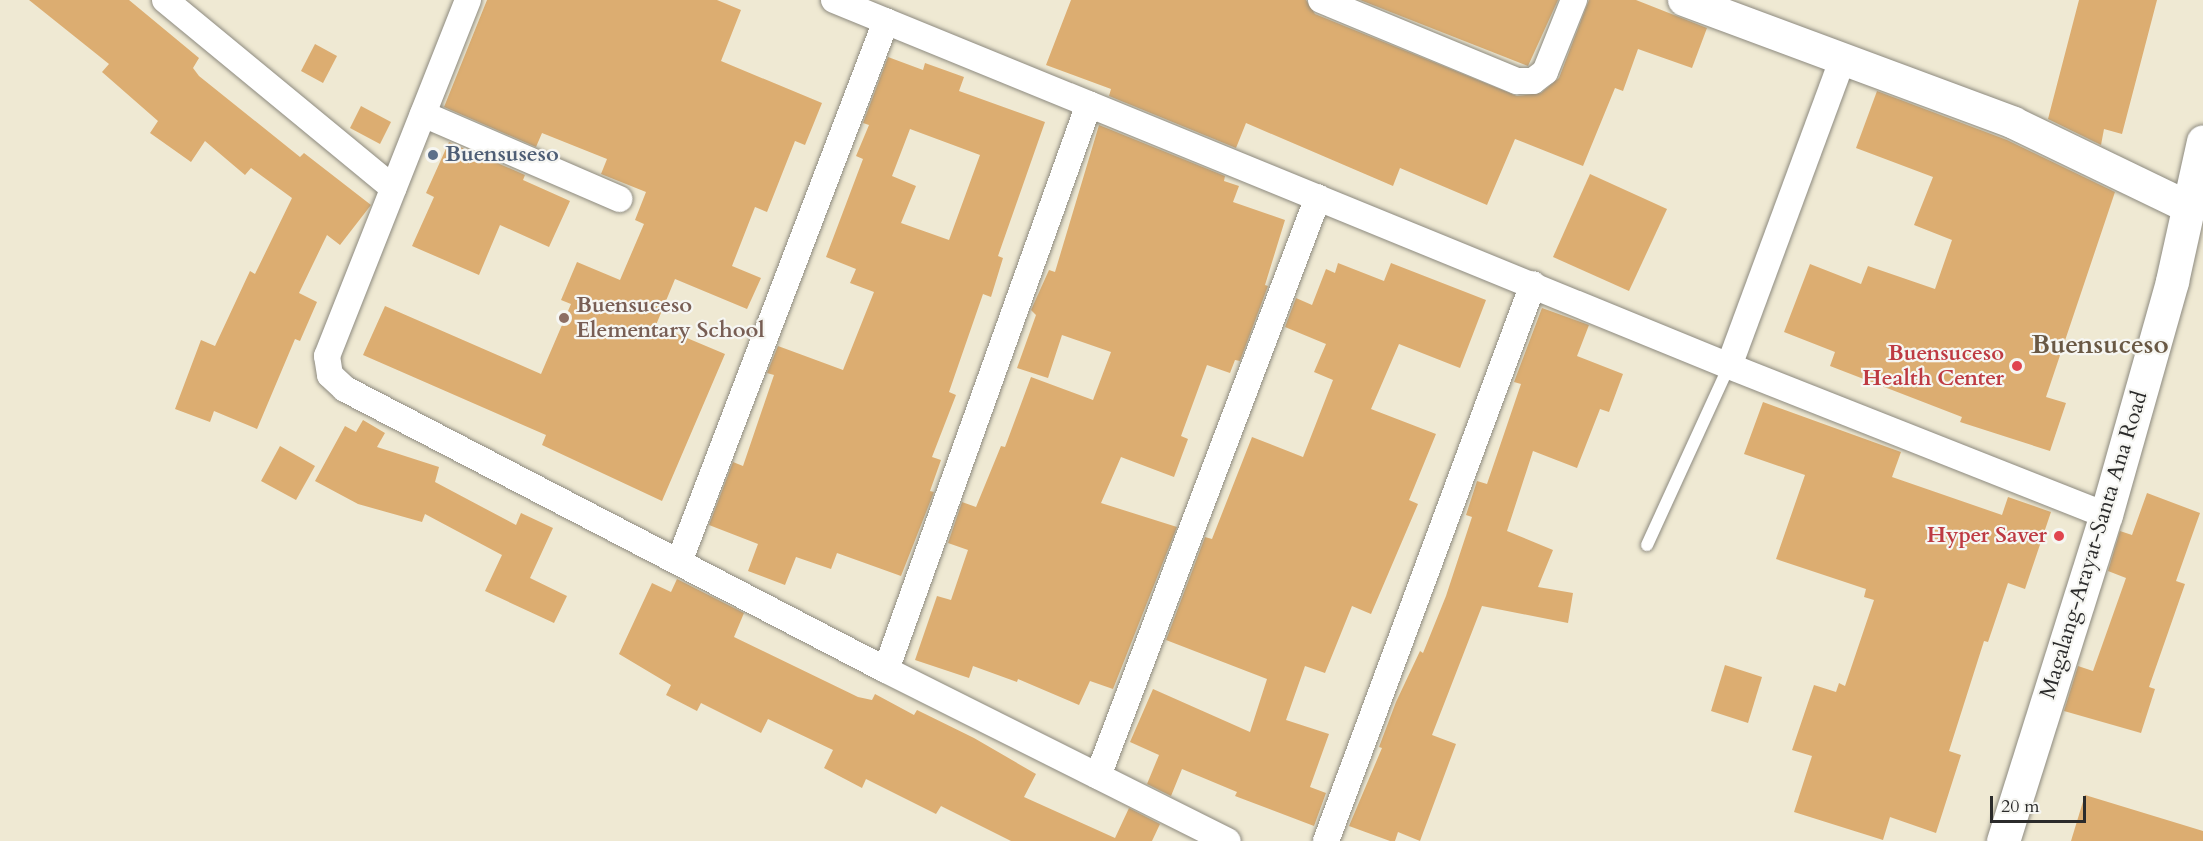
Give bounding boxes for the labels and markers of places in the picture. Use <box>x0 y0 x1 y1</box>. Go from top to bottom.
place label: Buensuseso <box>445 142 559 168</box>
marker: Buensuseso <box>426 148 440 162</box>
place label: Buensuceso Elementary School <box>576 292 765 344</box>
marker: Buensuceso Elementary School <box>557 311 571 325</box>
place label: Buensuceso Health Center <box>1862 340 2004 392</box>
marker: Buensuceso Health Center <box>2008 357 2026 375</box>
place label: Hyper Saver <box>1927 523 2047 549</box>
marker: Hyper Saver <box>2052 529 2066 543</box>

